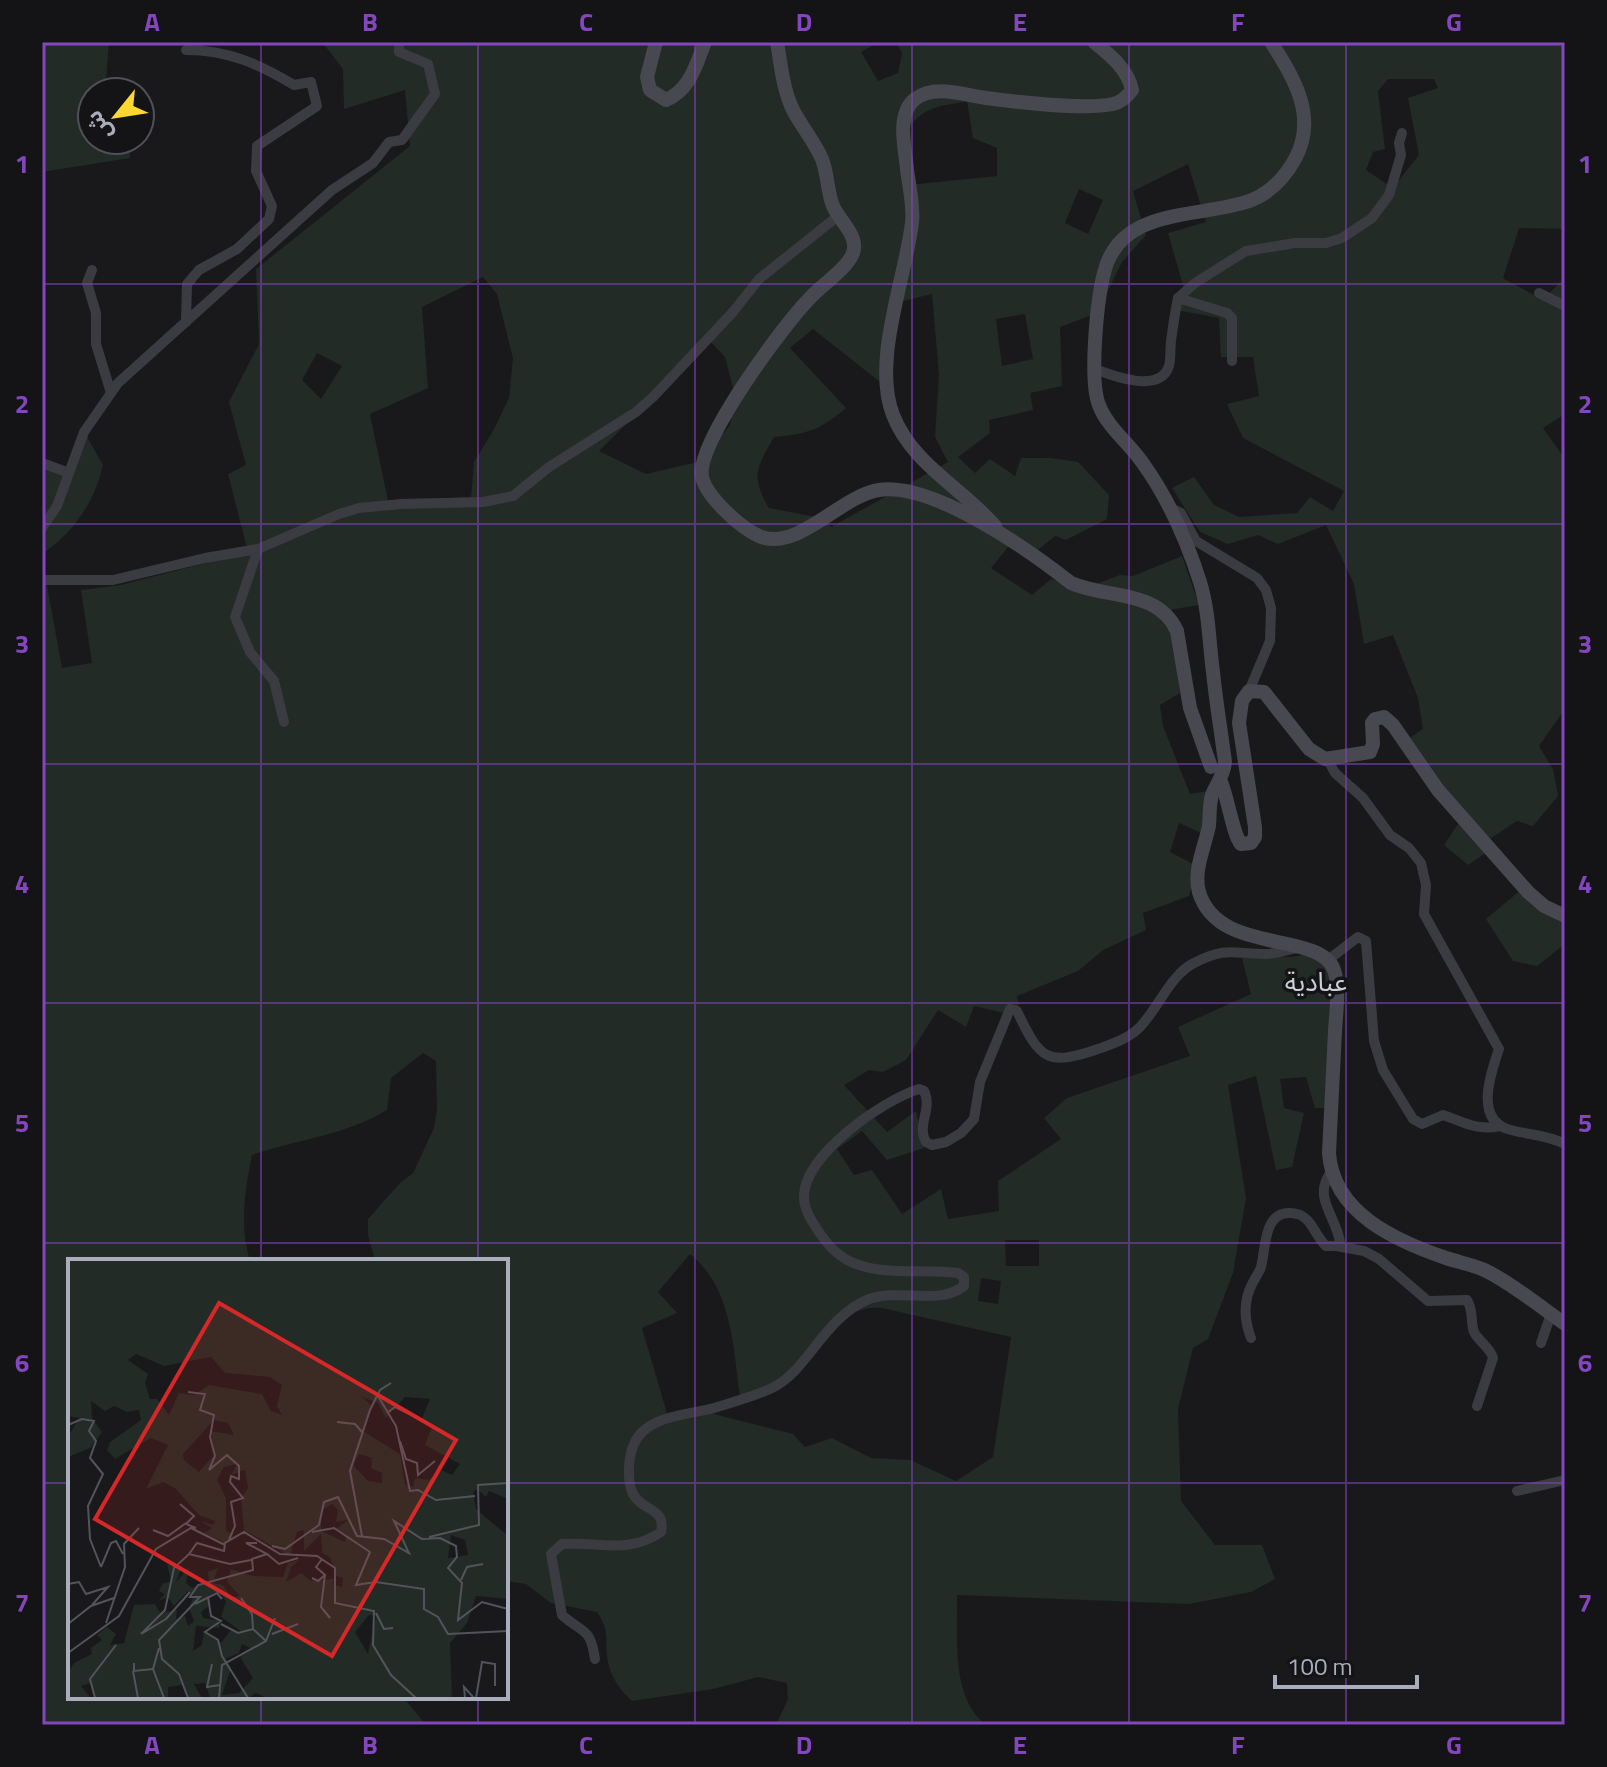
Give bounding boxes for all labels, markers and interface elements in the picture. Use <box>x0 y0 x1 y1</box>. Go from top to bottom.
text: A <box>144 2 160 41</box>
text: B <box>362 2 378 41</box>
text: C <box>579 2 593 41</box>
text: D <box>796 2 812 41</box>
text: E <box>1013 2 1027 41</box>
text: F <box>1231 2 1245 41</box>
text: G <box>1446 2 1462 41</box>
north arrow <box>76 76 156 156</box>
text: ش <box>76 104 121 148</box>
text: 1 <box>15 144 29 183</box>
text: 1 <box>1578 144 1592 183</box>
text: 2 <box>15 384 29 423</box>
text: 2 <box>1578 384 1592 423</box>
text: 3 <box>15 624 29 663</box>
text: 3 <box>1578 624 1592 663</box>
text: 4 <box>15 864 29 903</box>
text: 4 <box>1578 864 1592 903</box>
district label: عبادية <box>1285 962 1347 1001</box>
text: 5 <box>15 1103 29 1142</box>
text: 5 <box>1578 1103 1592 1142</box>
inset map <box>68 1259 508 1699</box>
text: 6 <box>15 1343 29 1382</box>
text: 6 <box>1578 1343 1592 1382</box>
text: 7 <box>15 1583 29 1622</box>
text: 7 <box>1578 1583 1592 1622</box>
scale bar <box>1275 1639 1417 1689</box>
text: 100 m <box>1287 1648 1353 1684</box>
text: A <box>144 1725 160 1764</box>
text: B <box>362 1725 378 1764</box>
text: C <box>579 1725 593 1764</box>
text: D <box>796 1725 812 1764</box>
text: E <box>1013 1725 1027 1764</box>
text: F <box>1231 1725 1245 1764</box>
text: G <box>1446 1725 1462 1764</box>

